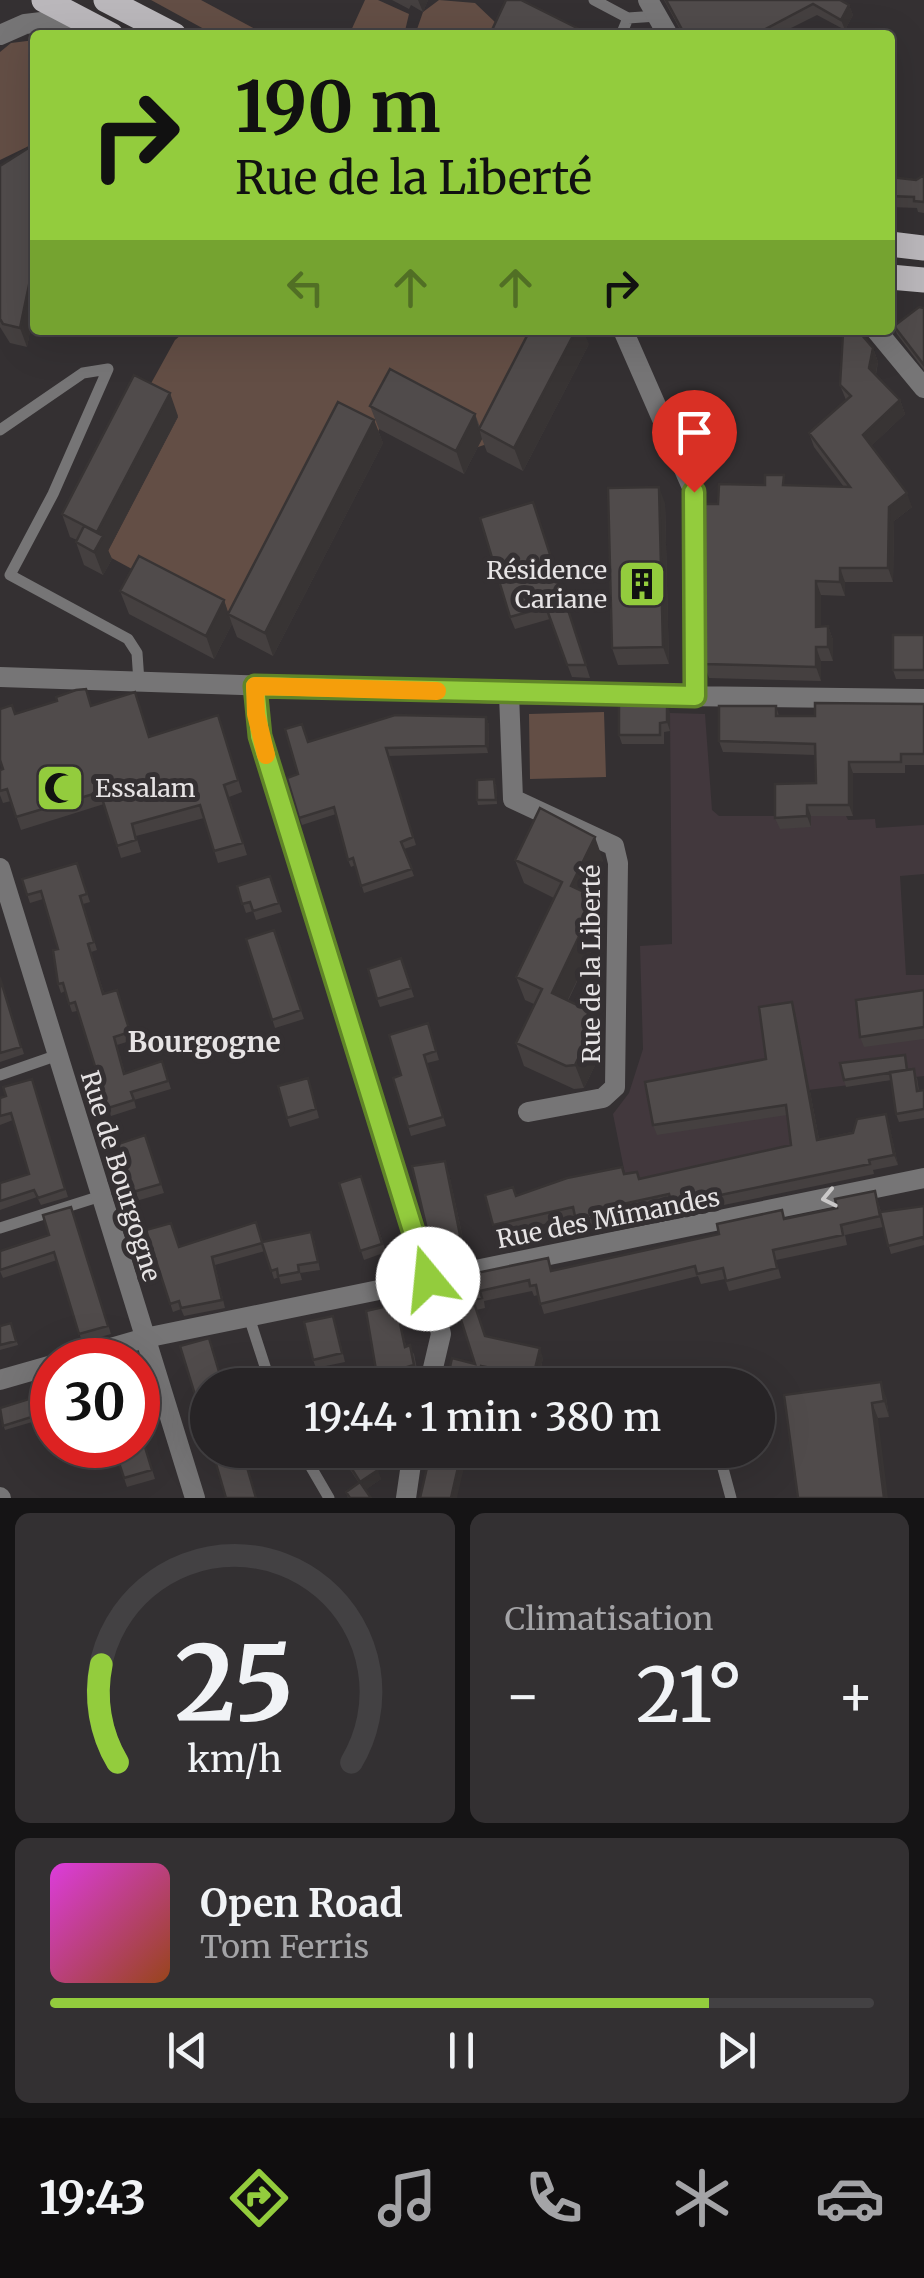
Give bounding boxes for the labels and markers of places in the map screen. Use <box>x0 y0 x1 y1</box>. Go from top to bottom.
pin <box>652 390 737 493</box>
place label: Résidence Cariane <box>486 554 607 615</box>
building icon: Résidence Cariane <box>616 558 668 610</box>
mosque icon: Essalam <box>34 762 86 814</box>
place label: Essalam <box>95 772 196 804</box>

